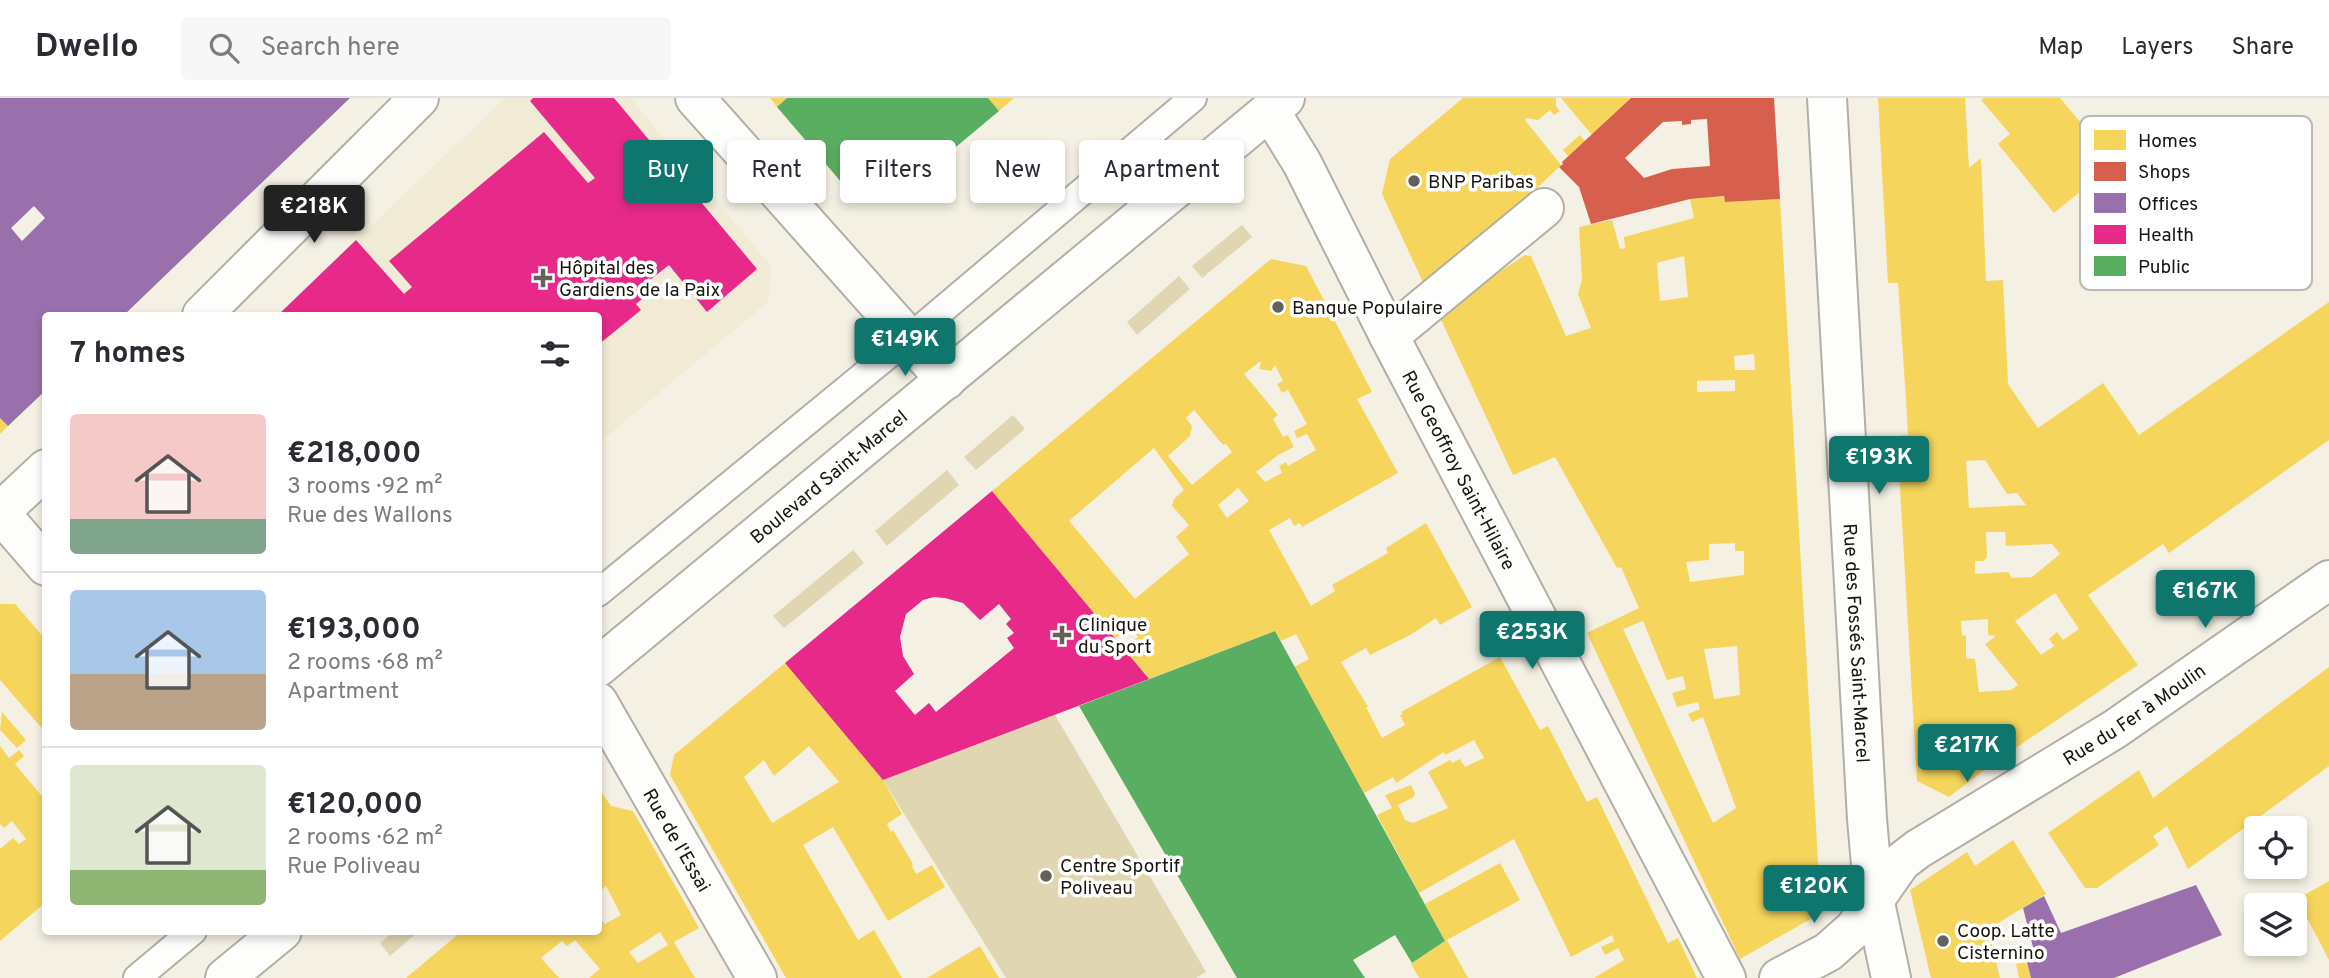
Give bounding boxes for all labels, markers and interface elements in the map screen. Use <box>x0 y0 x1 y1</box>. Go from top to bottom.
search box <box>181 17 671 80</box>
text: Dwello <box>35 27 139 69</box>
icon: search <box>205 29 243 67</box>
text: Search here <box>261 32 400 65</box>
text: Map <box>2038 33 2083 63</box>
text: Layers <box>2121 33 2193 63</box>
text: Share <box>2231 33 2294 63</box>
legend <box>2080 116 2312 290</box>
text: Homes <box>2138 130 2197 154</box>
chip: Buy <box>623 140 713 203</box>
chip: Rent <box>727 140 826 203</box>
chip: Filters <box>840 140 956 203</box>
chip: New <box>970 140 1065 203</box>
chip: Apartment <box>1079 140 1244 203</box>
text: Shops <box>2138 161 2190 185</box>
place label: BNP Paribas <box>1428 171 1534 195</box>
marker: BNP Paribas <box>1406 173 1422 189</box>
pin: €218K <box>265 186 363 245</box>
text: €218K <box>280 193 348 222</box>
text: Offices <box>2138 193 2198 217</box>
text: Health <box>2138 224 2194 248</box>
text: Public <box>2138 256 2190 280</box>
place label: Hôpital des Gardiens de la Paix <box>559 257 720 303</box>
marker: Hôpital des Gardiens de la Paix <box>533 268 553 288</box>
place label: Banque Populaire <box>1292 297 1443 321</box>
marker: Banque Populaire <box>1270 299 1286 315</box>
pin: €149K <box>856 318 954 378</box>
text: €149K <box>870 326 940 355</box>
icon: filters <box>536 335 574 373</box>
text: 7 homes <box>70 336 186 373</box>
street label: Rue Geoffroy Saint-Hilaire <box>1395 367 1520 575</box>
street label: Boulevard Saint-Marcel <box>746 406 913 550</box>
text: €218,000 <box>287 436 421 473</box>
pin: €193K <box>1830 436 1928 496</box>
icon: home <box>126 442 210 526</box>
text: €193K <box>1845 444 1913 473</box>
text: 3 rooms · 92 m² <box>287 473 443 502</box>
text: Rue des Wallons <box>287 502 453 531</box>
street label: Rue des Fossés Saint-Marcel <box>1837 523 1874 764</box>
pin: €167K <box>2156 570 2254 630</box>
text: €167K <box>2172 578 2238 607</box>
text: €193,000 <box>287 612 421 649</box>
pin: €253K <box>1483 612 1581 671</box>
place label: Clinique du Sport <box>1078 614 1152 660</box>
icon: home <box>126 618 210 702</box>
text: €253K <box>1496 619 1568 648</box>
marker: Clinique du Sport <box>1052 625 1072 645</box>
text: 2 rooms · 68 m² <box>287 649 443 678</box>
street label: Rue du Fer à Moulin <box>2059 660 2211 772</box>
text: Apartment <box>287 678 399 707</box>
pin: €217K <box>1918 724 2016 784</box>
text: €217K <box>1934 732 2000 761</box>
street label: Rue de l'Essai <box>636 785 715 897</box>
text: €120,000 <box>287 787 423 824</box>
icon: home <box>126 793 210 877</box>
map controls <box>2244 816 2307 956</box>
button: locate <box>2244 816 2307 879</box>
text: 2 rooms · 62 m² <box>287 824 443 853</box>
text: Rue Poliveau <box>287 853 421 882</box>
place label: Centre Sportif Poliveau <box>1060 855 1180 901</box>
pin: €120K <box>1765 866 1863 925</box>
marker: Centre Sportif Poliveau <box>1038 868 1054 884</box>
text: €120K <box>1779 873 1849 902</box>
button: layers <box>2244 893 2307 956</box>
place label: Coop. Latte Cisternino <box>1957 920 2055 966</box>
marker: Coop. Latte Cisternino <box>1935 933 1951 949</box>

